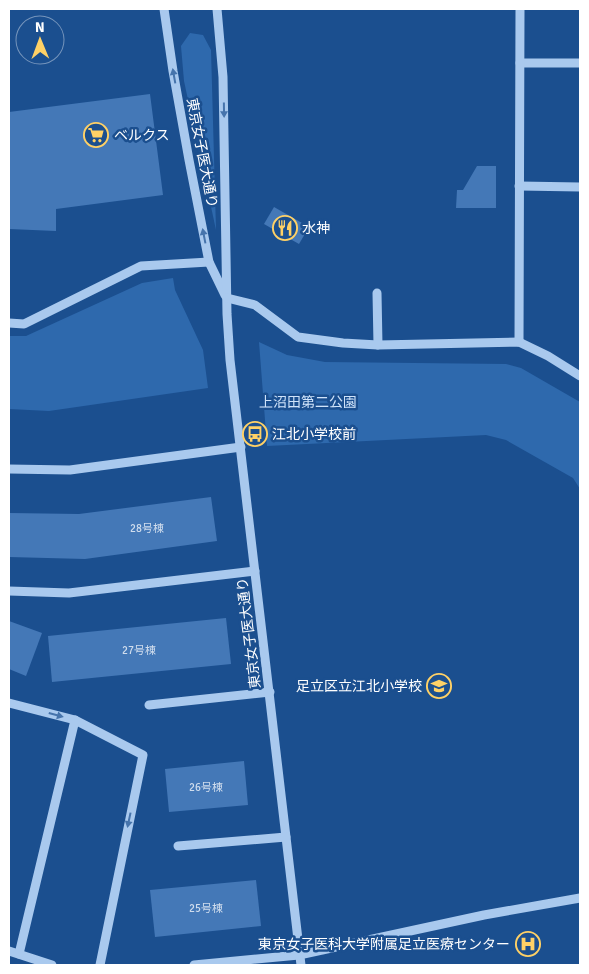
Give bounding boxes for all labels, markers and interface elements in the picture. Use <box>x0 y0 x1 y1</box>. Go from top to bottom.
north arrow <box>15 15 65 65</box>
text: N <box>35 19 45 36</box>
one-way arrow <box>170 68 178 84</box>
street label: 東京女子医大通り <box>183 96 221 210</box>
one-way arrow <box>220 102 228 118</box>
supermarket icon: ベルクス <box>83 122 109 148</box>
place label: ベルクス <box>114 127 170 144</box>
restaurant icon: 水神 <box>272 215 298 241</box>
place label: 水神 <box>302 220 330 237</box>
one-way arrow <box>200 228 208 244</box>
park label: 上沼田第二公園 <box>259 394 357 411</box>
bus stop icon: 江北小学校前 <box>242 421 268 447</box>
place label: 江北小学校前 <box>272 426 356 443</box>
house number: 28号棟 <box>130 522 164 535</box>
street label: 東京女子医大通り <box>234 576 264 690</box>
house number: 27号棟 <box>122 644 156 657</box>
school or university icon: 足立区立江北小学校 <box>426 673 452 699</box>
place label: 足立区立江北小学校 <box>296 678 422 695</box>
one-way arrow <box>48 711 63 719</box>
house number: 26号棟 <box>189 781 223 794</box>
one-way arrow <box>125 812 133 828</box>
house number: 25号棟 <box>189 902 223 915</box>
hospital icon: 東京女子医科大学附属足立医療センター <box>515 931 541 957</box>
place label: 東京女子医科大学附属足立医療センター <box>258 936 510 953</box>

